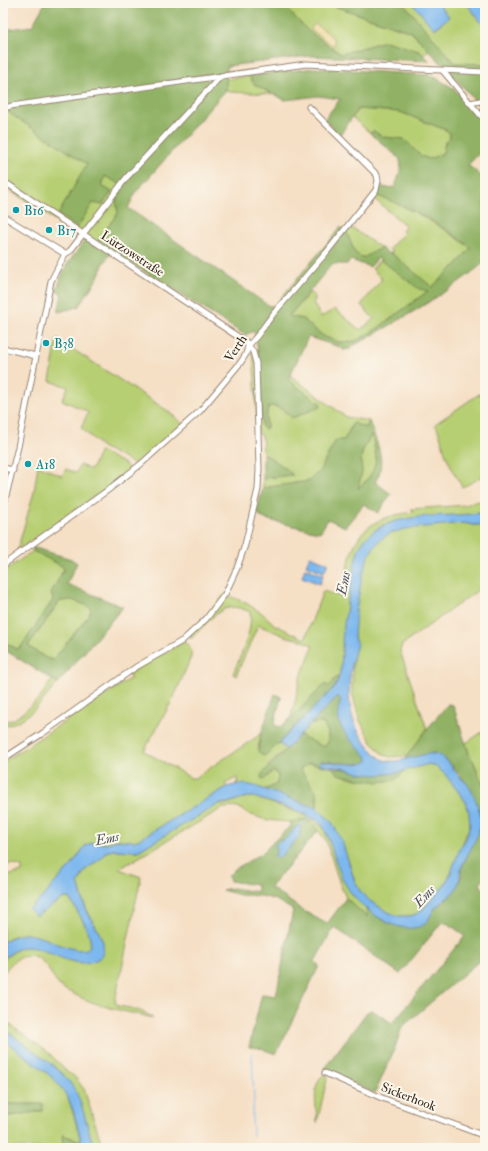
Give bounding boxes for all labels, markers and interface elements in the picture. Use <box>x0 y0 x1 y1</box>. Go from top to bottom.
place label: B16 <box>24 203 45 219</box>
marker: B16 <box>11 205 21 215</box>
place label: B17 <box>57 223 76 239</box>
marker: B17 <box>44 225 54 235</box>
street label: Lützowstraße <box>98 227 168 280</box>
street label: Verth <box>221 332 251 365</box>
place label: B38 <box>54 336 74 352</box>
marker: B38 <box>41 338 51 348</box>
place label: A18 <box>35 457 55 473</box>
marker: A18 <box>23 459 33 469</box>
water label: Ems <box>332 569 355 598</box>
water label: Ems <box>93 828 122 849</box>
water label: Ems <box>409 881 439 912</box>
street label: Sickerhook <box>379 1079 439 1115</box>

